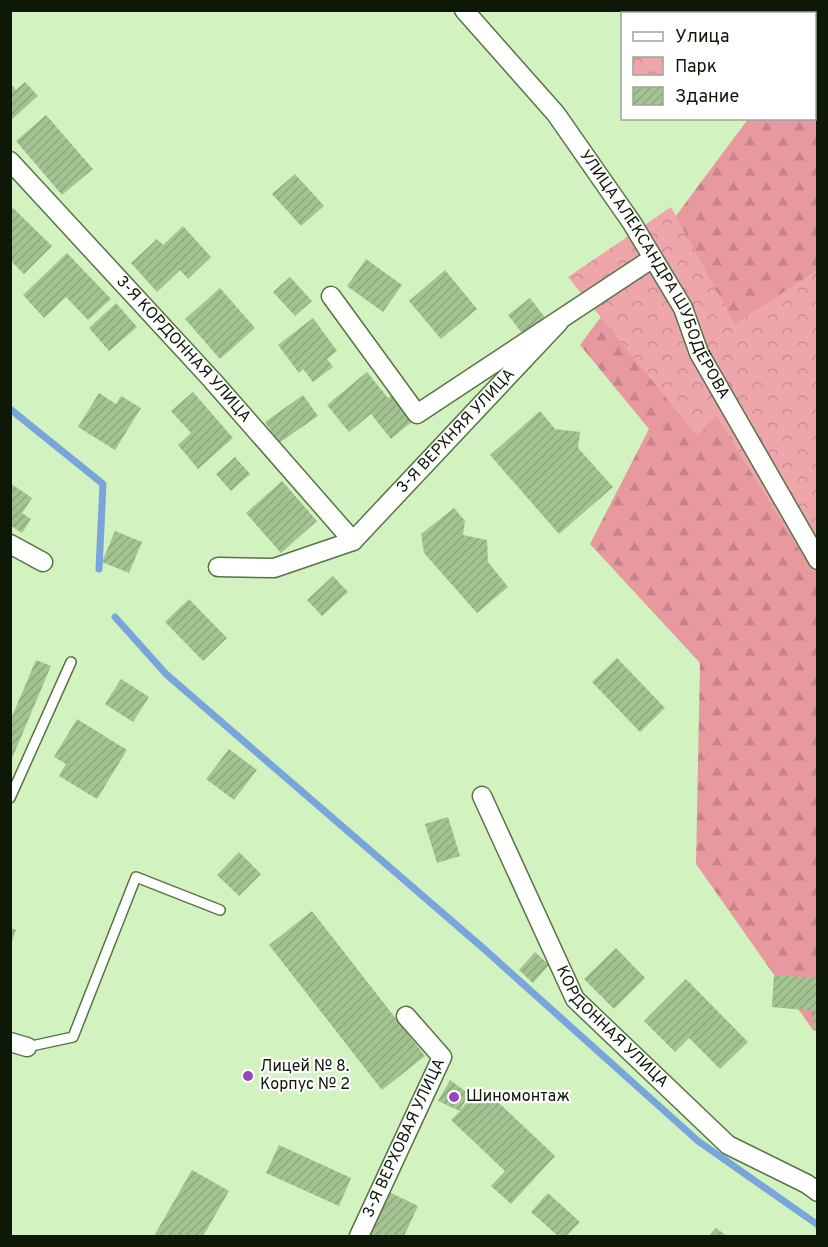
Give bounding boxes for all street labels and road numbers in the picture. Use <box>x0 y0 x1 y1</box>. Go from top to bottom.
street label: УЛИЦА АЛЕКСАНДРА ШУБОДЁРОВА <box>574 146 734 403</box>
street label: 3-Я КОРДОННАЯ УЛИЦА <box>111 272 255 427</box>
street label: 3-Я ВЕРХНЯЯ УЛИЦА <box>393 365 520 498</box>
street label: КОРДОННАЯ УЛИЦА <box>551 963 672 1093</box>
street label: 3-Я ВЕРХОВАЯ УЛИЦА <box>359 1055 450 1221</box>

